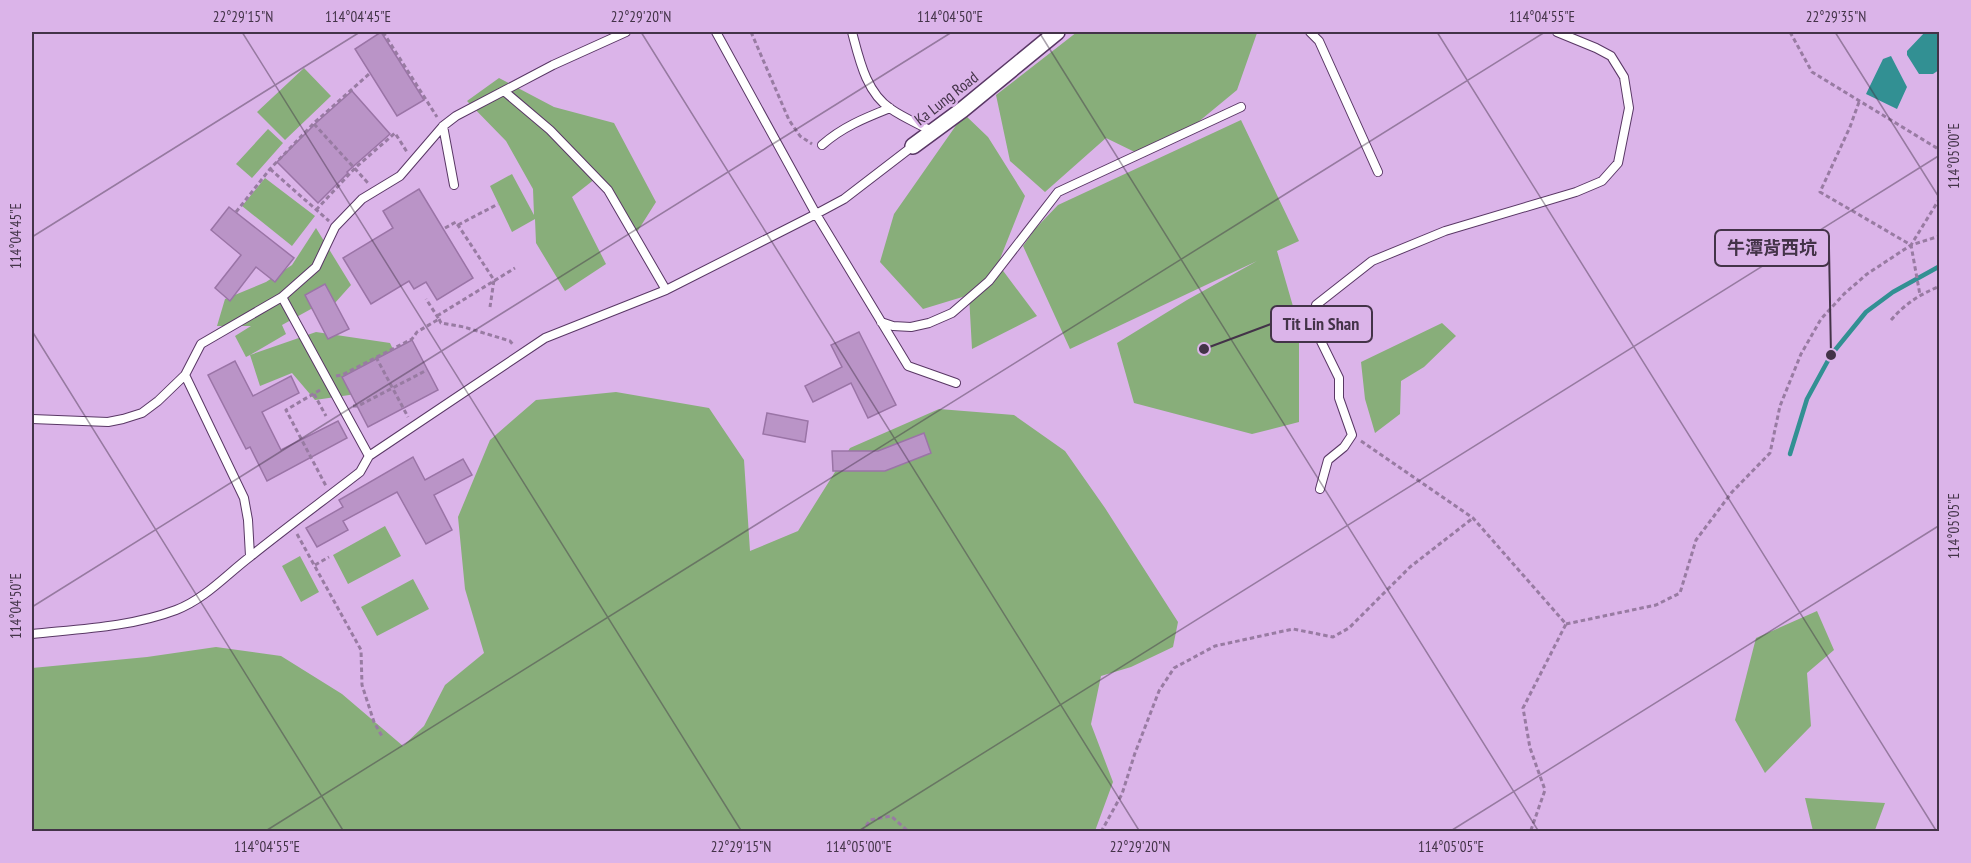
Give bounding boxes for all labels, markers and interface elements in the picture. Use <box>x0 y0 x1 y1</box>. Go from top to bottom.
text: 22°29'15"N <box>213 7 273 26</box>
text: 114°04'45"E <box>325 7 391 26</box>
text: 22°29'20"N <box>611 7 671 26</box>
text: 114°04'50"E <box>917 7 983 26</box>
text: 114°04'55"E <box>1509 7 1575 26</box>
text: 22°29'35"N <box>1806 7 1866 26</box>
street label: Ka Lung Road <box>910 67 982 129</box>
text: 114°05'00"E <box>1944 123 1963 189</box>
text: 114°04'45"E <box>6 203 25 269</box>
callout: 牛潭背西坑 <box>1715 230 1829 266</box>
text: 牛潭背西坑 <box>1727 236 1817 259</box>
callout: Tit Lin Shan <box>1271 306 1372 342</box>
text: Tit Lin Shan <box>1283 312 1359 335</box>
text: 114°05'05"E <box>1944 493 1963 559</box>
text: 114°04'50"E <box>6 573 25 639</box>
text: 114°04'55"E <box>234 837 300 856</box>
text: 22°29'15"N <box>711 837 771 856</box>
text: 114°05'00"E <box>826 837 892 856</box>
text: 22°29'20"N <box>1110 837 1170 856</box>
text: 114°05'05"E <box>1418 837 1484 856</box>

